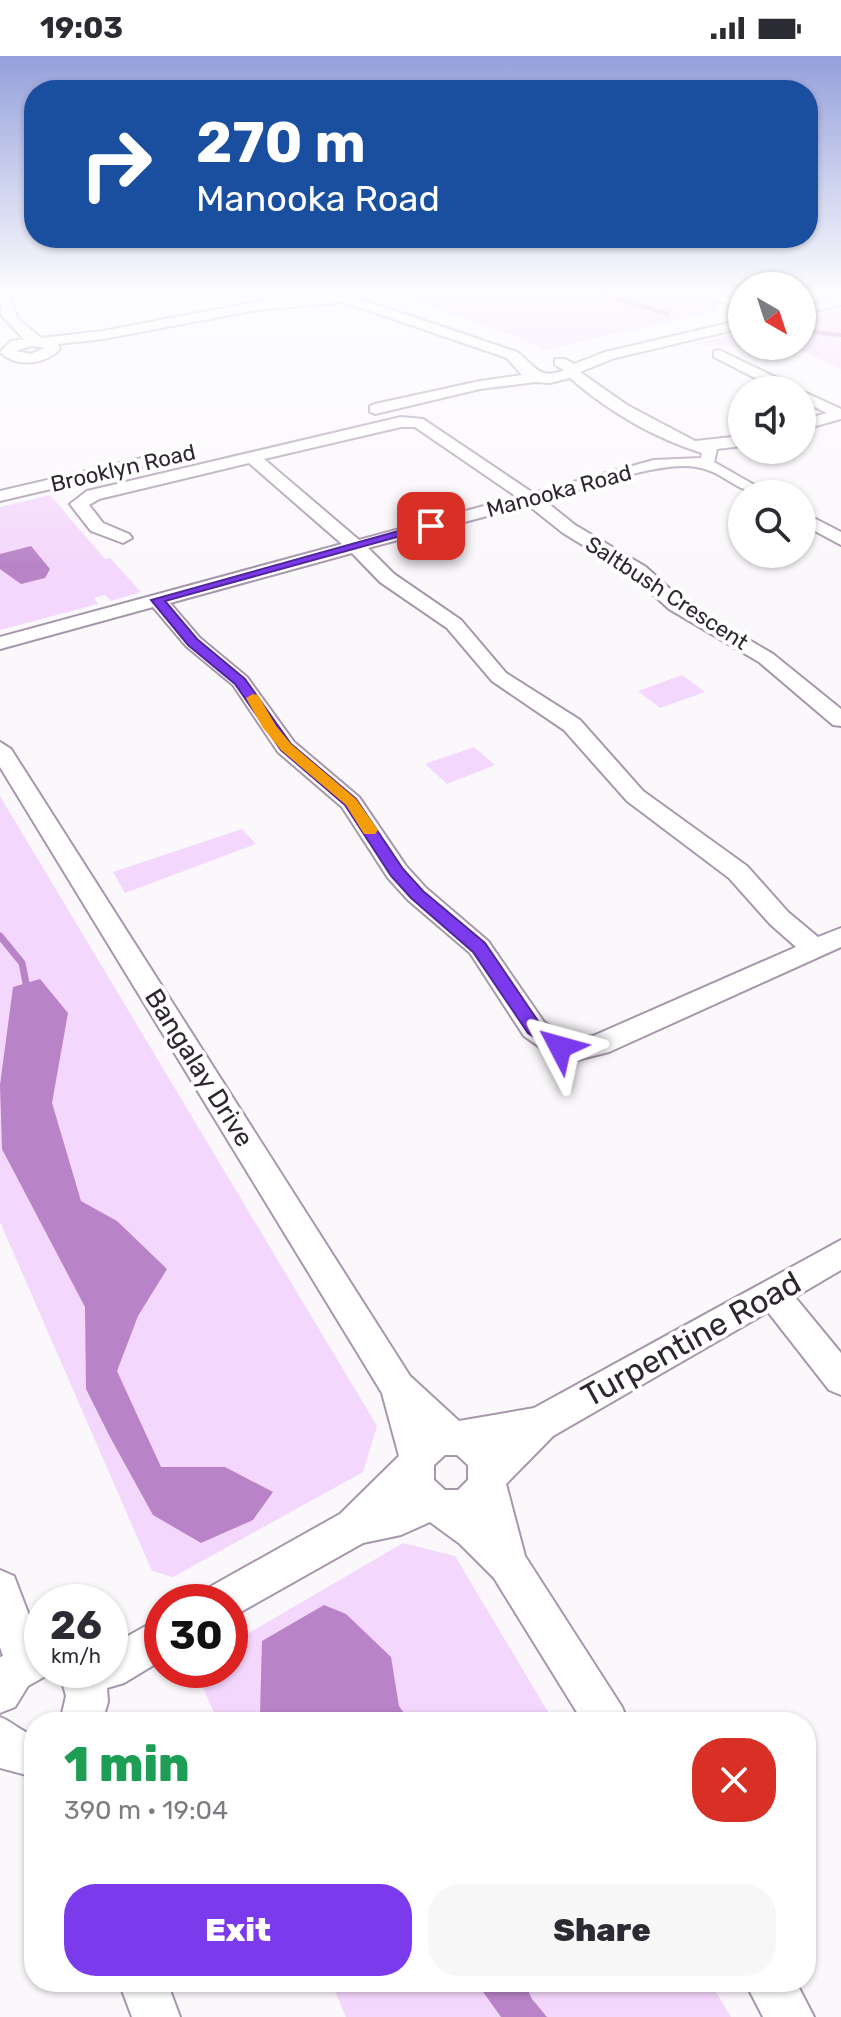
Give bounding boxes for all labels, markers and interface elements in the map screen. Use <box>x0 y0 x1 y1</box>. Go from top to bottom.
text: 19:03 <box>40 10 123 46</box>
text: 270 m <box>196 110 366 176</box>
icon: right <box>64 112 168 216</box>
text: Manooka Road <box>196 177 440 220</box>
north arrow <box>728 272 816 360</box>
map controls <box>728 272 816 568</box>
button: sound <box>728 376 816 464</box>
street label: Brooklyn Road <box>48 438 198 498</box>
street label: Manooka Road <box>484 459 634 523</box>
button: search <box>728 480 816 568</box>
pin <box>397 492 465 560</box>
icon: arrive <box>409 504 453 548</box>
street label: Saltbush Crescent <box>581 530 754 656</box>
street label: Bangalay Drive <box>138 983 260 1153</box>
position arrow <box>518 1005 602 1089</box>
street label: Turpentine Road <box>575 1263 807 1415</box>
speed limit sign: 30 <box>144 1584 248 1688</box>
text: 26 <box>50 1602 102 1649</box>
text: km/h <box>51 1644 101 1668</box>
text: 1 min <box>64 1736 190 1793</box>
button: close <box>692 1738 776 1822</box>
text: 390 m · 19:04 <box>64 1795 228 1826</box>
button: Exit <box>64 1884 412 1976</box>
button: Share <box>428 1884 776 1976</box>

